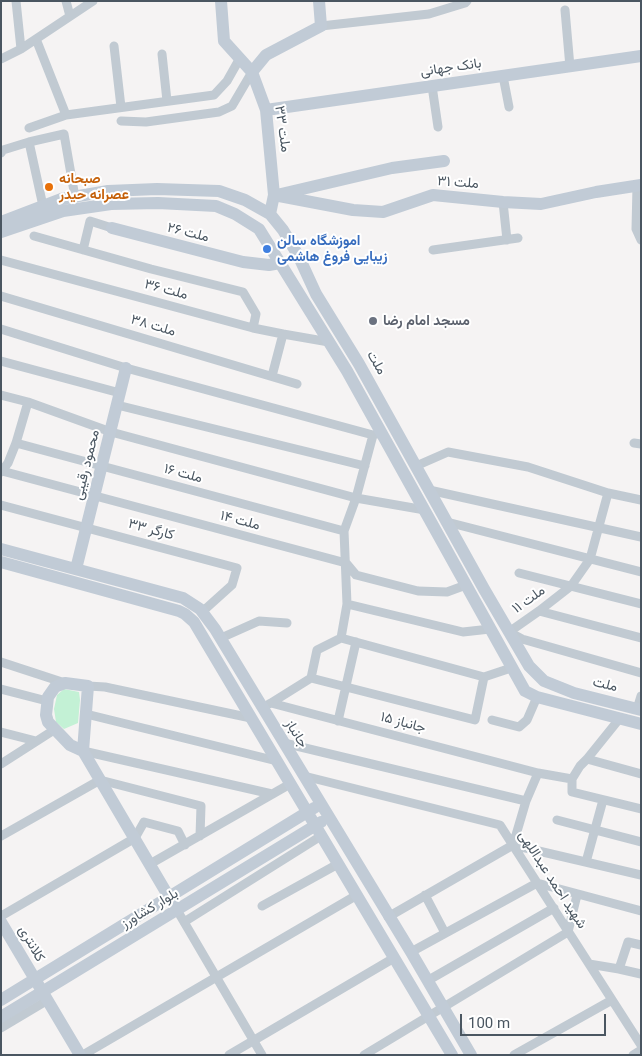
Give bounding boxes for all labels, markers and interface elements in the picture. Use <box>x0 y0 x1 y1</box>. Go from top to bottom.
street label: بانک جهانی <box>419 55 483 81</box>
street label: ملت ۳۳ <box>270 105 294 153</box>
place label: صبحانه عصرانه حیدر <box>59 171 129 203</box>
street label: ملت ۳۱ <box>437 173 479 193</box>
marker: صبحانه عصرانه حیدر <box>43 181 55 193</box>
street label: ملت ۲۶ <box>165 220 211 246</box>
place label: اموزشگاه سالن زیبایی فروغ هاشمی <box>277 233 387 266</box>
marker: اموزشگاه سالن زیبایی فروغ هاشمی <box>261 243 273 255</box>
street label: ملت ۳۶ <box>142 276 190 304</box>
street label: ملت ۳۸ <box>129 312 177 340</box>
place label: مسجد امام رضا <box>383 313 470 329</box>
marker: مسجد امام رضا <box>367 315 379 327</box>
street label: ملت <box>362 348 390 378</box>
street label: محمود رقیبی <box>70 428 104 502</box>
street label: ملت ۱۶ <box>162 461 204 487</box>
street label: ملت ۱۴ <box>218 508 262 534</box>
street label: کارگر ۳۳ <box>126 516 176 544</box>
street label: ملت ۱۱ <box>509 582 549 618</box>
street label: ملت <box>591 674 619 696</box>
street label: جانباز ۱۵ <box>379 709 427 737</box>
street label: جانباز <box>281 717 311 751</box>
street label: شهید احمد عبداللهی <box>514 828 590 932</box>
street label: بلوار کشاورز <box>118 885 182 933</box>
street label: کلانتری <box>14 923 48 965</box>
scale bar <box>462 1004 608 1036</box>
text: 100 m <box>468 1014 510 1032</box>

